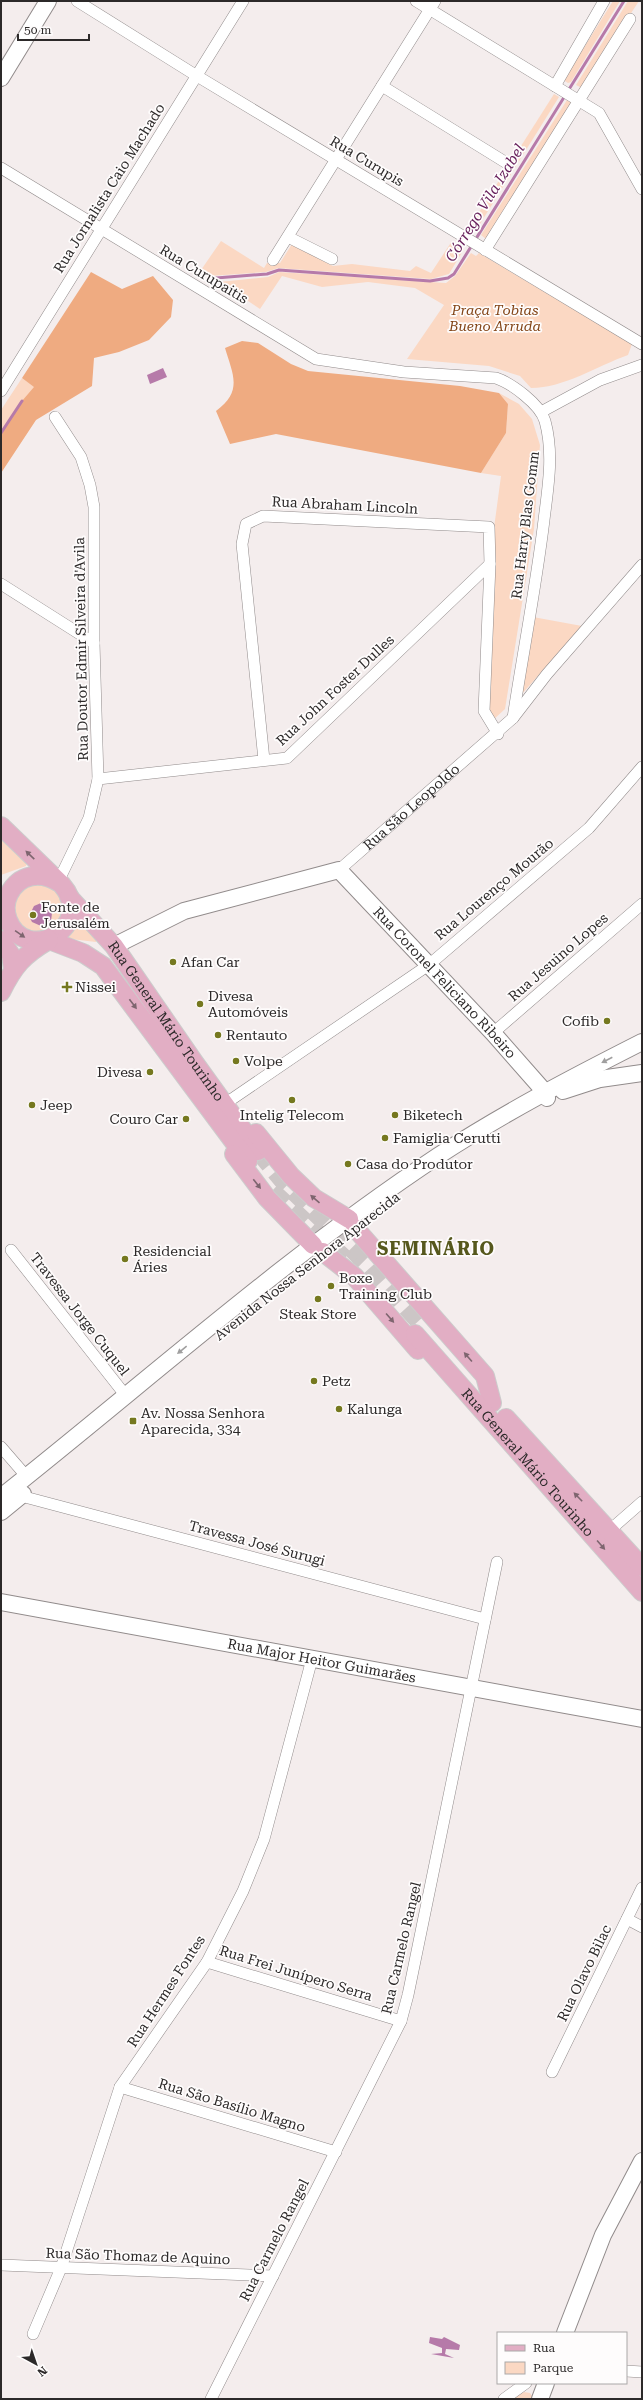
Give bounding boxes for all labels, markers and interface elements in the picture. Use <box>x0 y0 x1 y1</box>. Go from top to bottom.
scale bar <box>18 16 89 42</box>
text: 50 m <box>24 23 51 37</box>
street label: Rua Jornalista Caio Machado <box>50 100 168 276</box>
street label: Rua Curupis <box>327 133 407 189</box>
water label: Córrego Vila Izabel <box>442 140 529 265</box>
street label: Rua Curupaitis <box>157 241 251 307</box>
park label: Praça Tobias Bueno Arruda <box>448 302 541 334</box>
street label: Rua Harry Blas Gomm <box>508 450 542 600</box>
street label: Rua Abraham Lincoln <box>271 493 419 517</box>
street label: Rua Doutor Edmir Silveira d'Avila <box>71 537 91 761</box>
street label: Rua John Foster Dulles <box>273 631 397 749</box>
street label: Rua São Leopoldo <box>360 761 463 853</box>
street label: Rua Lourenço Mourão <box>431 835 557 943</box>
one-way arrow <box>25 850 35 860</box>
place label: Fonte de Jerusalém <box>41 899 110 931</box>
street label: Rua Coronel Feliciano Ribeiro <box>370 903 519 1062</box>
street label: Rua Jesuino Lopes <box>505 909 611 1005</box>
marker: Fonte de Jerusalém <box>28 910 38 920</box>
one-way arrow <box>15 930 25 938</box>
street label: Rua General Mário Tourinho <box>105 938 228 1104</box>
place label: Afan Car <box>181 954 240 970</box>
marker: Afan Car <box>168 957 178 967</box>
place label: Nissei <box>75 979 117 995</box>
marker: Nissei <box>62 982 72 992</box>
place label: Divesa Automóveis <box>208 988 288 1020</box>
one-way arrow <box>129 999 137 1009</box>
marker: Divesa Automóveis <box>195 999 205 1009</box>
place label: Cofib <box>562 1013 599 1029</box>
marker: Cofib <box>602 1016 612 1026</box>
place label: Rentauto <box>226 1027 287 1043</box>
marker: Rentauto <box>213 1030 223 1040</box>
place label: Volpe <box>244 1053 283 1069</box>
marker: Volpe <box>231 1056 241 1066</box>
one-way arrow <box>601 1057 613 1063</box>
place label: Divesa <box>97 1064 142 1080</box>
marker: Divesa <box>145 1067 155 1077</box>
marker: Intelig Telecom <box>287 1095 297 1105</box>
place label: Jeep <box>40 1097 72 1113</box>
marker: Jeep <box>27 1100 37 1110</box>
place label: Intelig Telecom <box>240 1107 344 1123</box>
place label: Biketech <box>403 1107 463 1123</box>
marker: Biketech <box>390 1110 400 1120</box>
place label: Couro Car <box>109 1111 178 1127</box>
marker: Couro Car <box>181 1114 191 1124</box>
place label: Famiglia Cerutti <box>393 1130 501 1146</box>
marker: Famiglia Cerutti <box>380 1133 390 1143</box>
place label: Casa do Produtor <box>356 1156 473 1172</box>
marker: Casa do Produtor <box>343 1159 353 1169</box>
one-way arrow <box>253 1179 261 1190</box>
street label: Avenida Nossa Senhora Aparecida <box>211 1188 403 1343</box>
one-way arrow <box>310 1194 320 1203</box>
district label: SEMINÁRIO <box>377 1237 495 1259</box>
place label: Residencial Áries <box>133 1243 212 1275</box>
street label: Travessa Jorge Cuquel <box>27 1250 133 1379</box>
marker: Residencial Áries <box>120 1254 130 1264</box>
place label: Boxe Training Club <box>339 1270 432 1302</box>
marker: Boxe Training Club <box>326 1281 336 1291</box>
marker: Steak Store <box>313 1294 323 1304</box>
place label: Steak Store <box>280 1306 357 1322</box>
one-way arrow <box>386 1313 395 1324</box>
one-way arrow <box>177 1346 188 1355</box>
one-way arrow <box>463 1352 472 1362</box>
place label: Petz <box>322 1373 351 1389</box>
marker: Petz <box>309 1376 319 1386</box>
street label: Rua General Mário Tourinho <box>459 1385 597 1540</box>
place label: Kalunga <box>347 1401 402 1417</box>
marker: Kalunga <box>334 1404 344 1414</box>
place label: Av. Nossa Senhora Aparecida, 334 <box>141 1405 265 1437</box>
marker: Av. Nossa Senhora Aparecida, 334 <box>128 1416 138 1426</box>
one-way arrow <box>574 1492 583 1501</box>
street label: Travessa José Surugi <box>187 1517 327 1569</box>
one-way arrow <box>597 1540 606 1550</box>
street label: Rua Major Heitor Guimarães <box>226 1635 418 1686</box>
street label: Rua Carmelo Rangel <box>378 1880 424 2016</box>
street label: Rua Olavo Bilac <box>554 1922 614 2024</box>
street label: Rua Hermes Fontes <box>124 1932 208 2050</box>
street label: Rua Frei Junípero Serra <box>218 1942 375 2004</box>
street label: Rua São Basílio Magno <box>157 2075 307 2135</box>
street label: Rua Carmelo Rangel <box>236 2176 312 2304</box>
street label: Rua São Thomaz de Aquino <box>45 2245 231 2267</box>
legend <box>497 2332 627 2384</box>
text: Rua <box>533 2341 556 2355</box>
north arrow <box>16 2344 56 2384</box>
text: Parque <box>533 2361 574 2375</box>
text: N <box>34 2364 50 2379</box>

